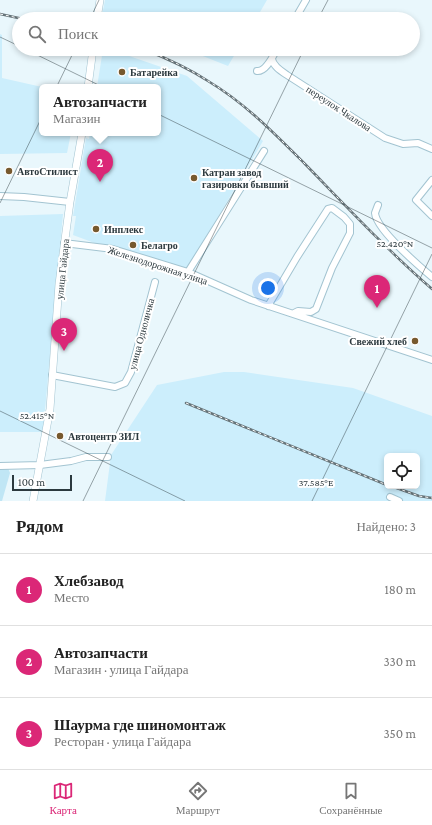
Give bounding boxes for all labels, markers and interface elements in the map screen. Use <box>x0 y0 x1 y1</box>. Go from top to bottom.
search box <box>12 12 420 56</box>
icon: search <box>26 23 48 45</box>
text: Поиск <box>58 26 98 42</box>
marker: Батарейка <box>117 67 127 77</box>
place label: Батарейка <box>130 67 178 78</box>
street label: переулок Чкалова <box>304 83 374 134</box>
popup <box>39 84 161 136</box>
text: Автозапчасти <box>53 94 147 110</box>
text: Магазин <box>53 111 101 126</box>
pin: 2 <box>87 149 113 182</box>
marker: АвтоСтилист <box>4 166 14 176</box>
place label: АвтоСтилист <box>17 166 78 177</box>
place label: Катран завод газировки бывший <box>202 167 289 190</box>
marker: Катран завод газировки бывший <box>189 173 199 183</box>
marker: Инплекс <box>91 224 101 234</box>
place label: Инплекс <box>104 224 144 235</box>
street label: улица Гайдара <box>54 238 71 300</box>
text: 52.420°N <box>377 238 414 249</box>
marker: Белагро <box>128 240 138 250</box>
place label: Белагро <box>141 240 178 251</box>
street label: Железнодорожная улица <box>107 244 210 287</box>
pin: 1 <box>364 275 390 308</box>
your location <box>258 278 278 298</box>
street label: улица Одноличка <box>127 297 156 371</box>
pin: 3 <box>51 318 77 351</box>
place label: Свежий хлеб <box>349 336 407 347</box>
marker: Свежий хлеб <box>410 336 420 346</box>
text: 52.415°N <box>20 410 55 421</box>
marker: Автоцентр ЗИЛ <box>55 431 65 441</box>
place label: Автоцентр ЗИЛ <box>68 431 140 442</box>
map controls <box>384 453 420 489</box>
button: locate <box>384 453 420 489</box>
scale bar <box>12 473 72 492</box>
text: 100 m <box>18 476 45 488</box>
text: 37.585°E <box>299 477 334 488</box>
text: Рядом <box>16 517 64 536</box>
text: Найдено: 3 <box>356 519 416 534</box>
text: Хлебзавод <box>54 573 124 589</box>
text: 1 <box>27 582 31 597</box>
text: 180 m <box>384 582 416 597</box>
text: Место <box>54 590 89 605</box>
text: Автозапчасти <box>54 645 148 661</box>
text: 2 <box>26 654 32 669</box>
text: 330 m <box>383 654 416 669</box>
text: Магазин · улица Гайдара <box>54 662 189 677</box>
text: Шаурма где шиномонтаж <box>54 717 226 733</box>
text: 3 <box>26 726 32 741</box>
text: 350 m <box>383 726 416 741</box>
text: Ресторан · улица Гайдара <box>54 734 191 749</box>
tab: Карта <box>50 780 77 816</box>
tab: Маршрут <box>176 780 220 816</box>
tab: Сохранённые <box>319 780 382 816</box>

